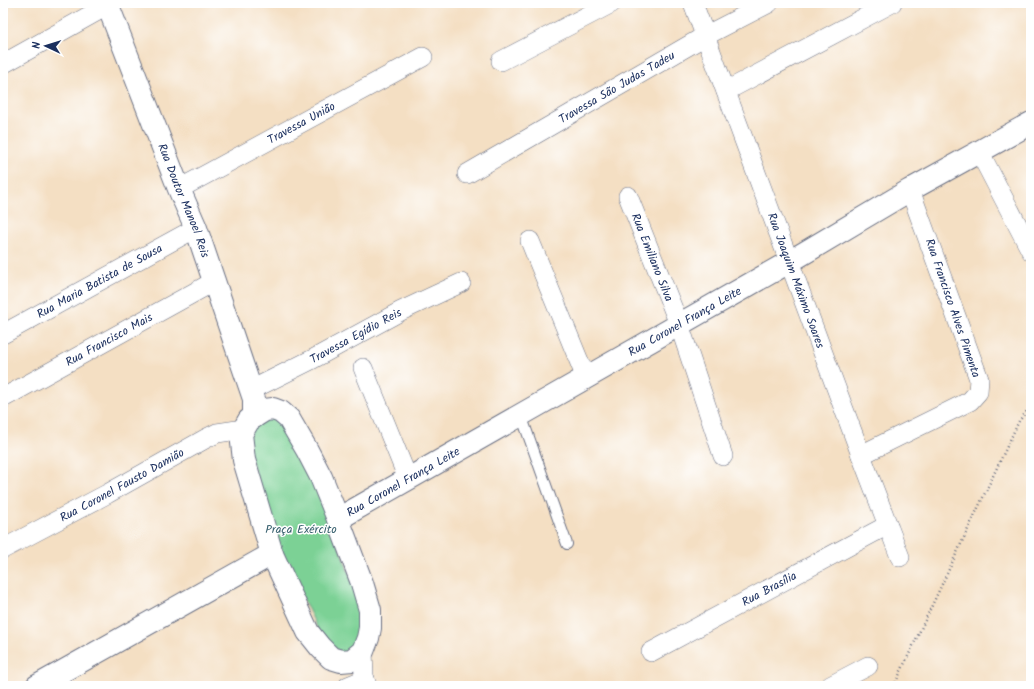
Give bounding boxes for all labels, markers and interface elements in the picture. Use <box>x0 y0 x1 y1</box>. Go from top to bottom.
north arrow <box>26 26 66 66</box>
text: N <box>28 41 46 49</box>
street label: Travessa São Judas Tadeu <box>555 46 679 129</box>
street label: Travessa União <box>264 97 339 149</box>
street label: Rua Doutor Manoel Reis <box>152 141 214 260</box>
street label: Rua Emiliano Silva <box>626 210 678 305</box>
street label: Rua Joaquim Máximo Soares <box>762 210 830 351</box>
street label: Rua Francisco Alves Pimenta <box>920 236 985 381</box>
street label: Rua Maria Batista de Sousa <box>33 239 166 324</box>
street label: Rua Coronel França Leite <box>625 282 746 362</box>
street label: Travessa Egídio Reis <box>307 303 405 369</box>
street label: Rua Francisco Mais <box>62 308 156 372</box>
street label: Rua Coronel França Leite <box>343 442 464 522</box>
street label: Rua Coronel Fausto Damião <box>56 444 188 527</box>
park label: Praça Exército <box>265 520 337 539</box>
street label: Rua Brasília <box>738 566 801 612</box>

